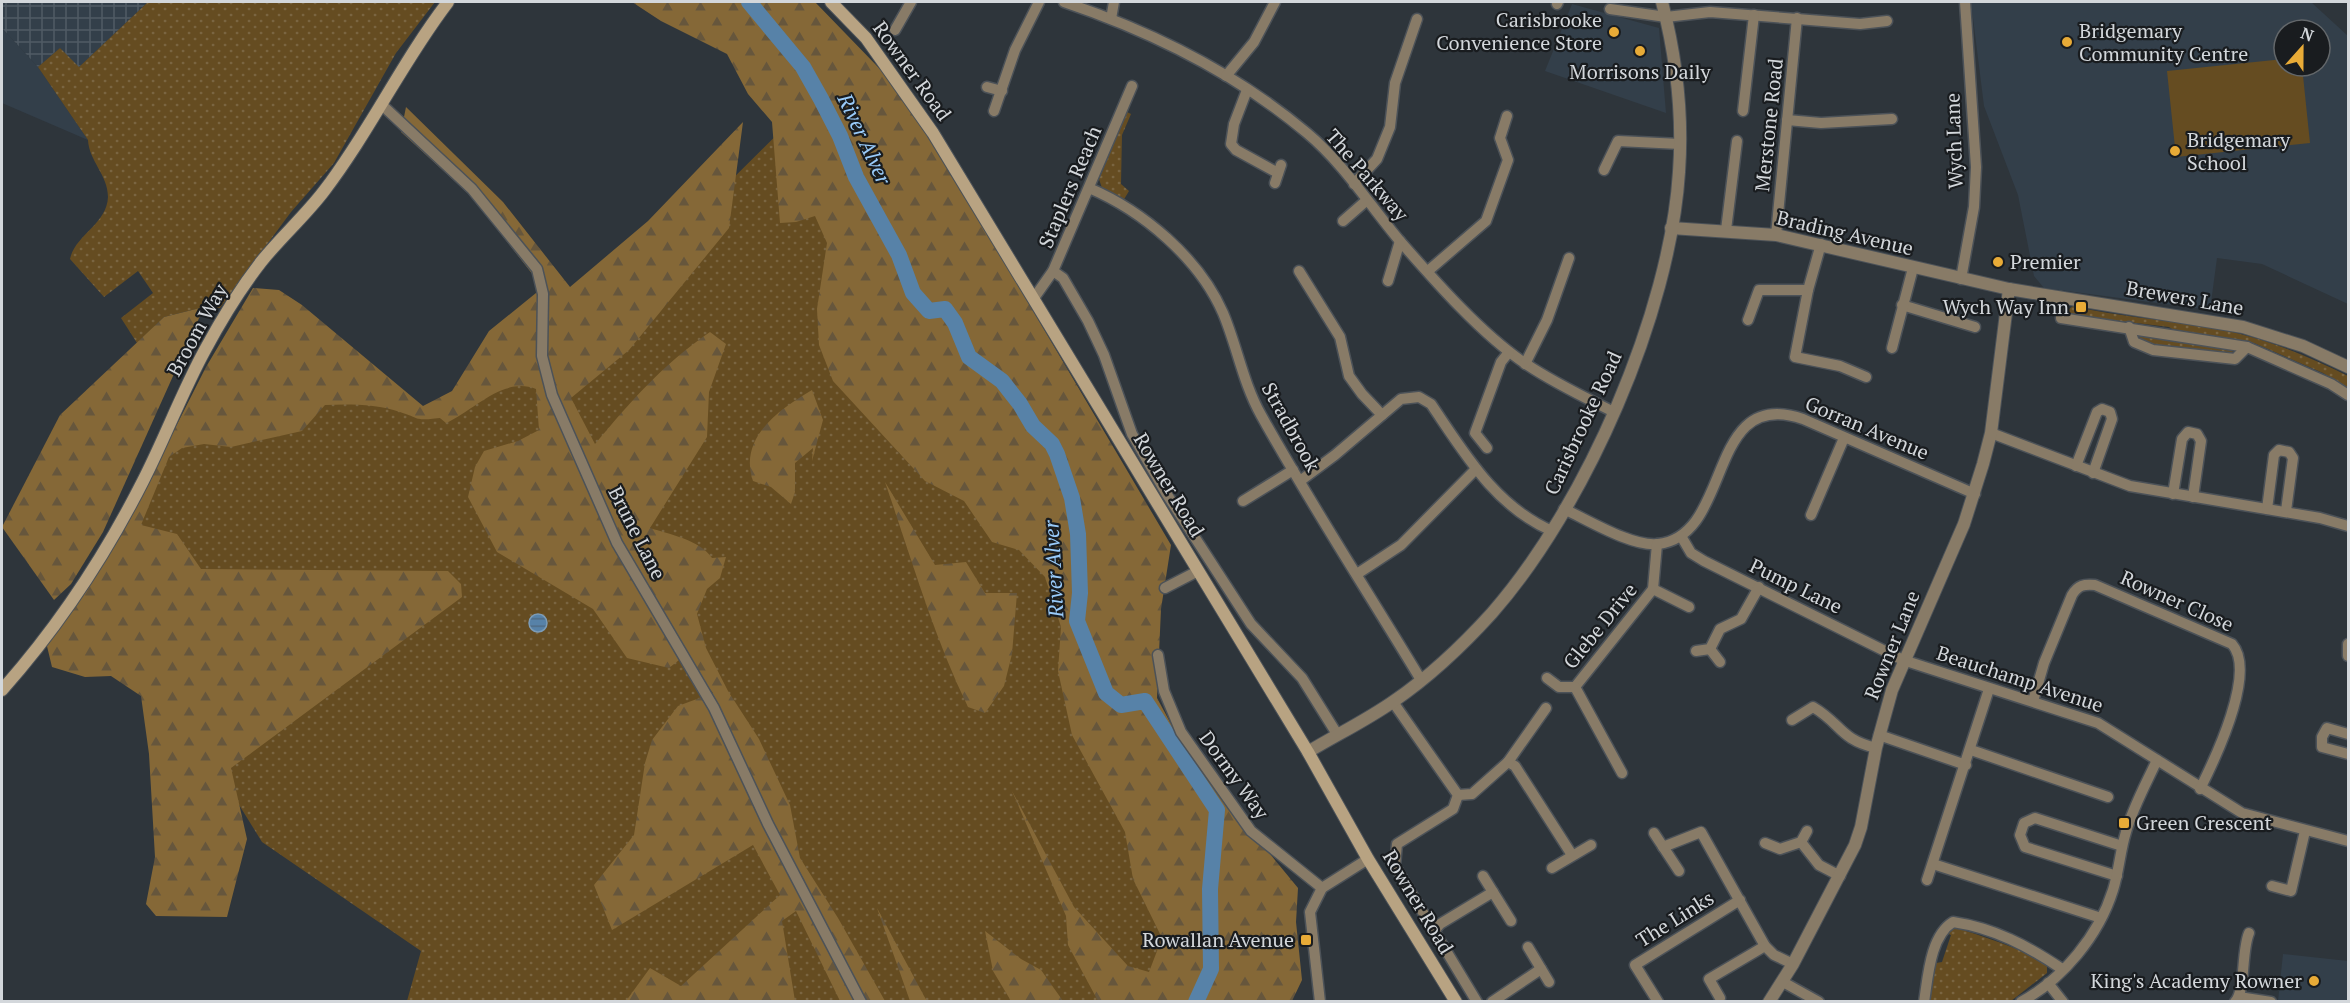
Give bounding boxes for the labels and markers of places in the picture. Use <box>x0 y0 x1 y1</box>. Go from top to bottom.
place label: Carisbrooke Convenience Store <box>1436 6 1602 56</box>
place label: Bridgemary Community Centre <box>2079 17 2248 67</box>
marker: Carisbrooke Convenience Store <box>1607 25 1621 39</box>
marker: Bridgemary Community Centre <box>2060 35 2074 49</box>
marker: Morrisons Daily <box>1633 44 1647 58</box>
place label: Morrisons Daily <box>1569 58 1712 85</box>
place label: Bridgemary School <box>2187 126 2291 176</box>
marker: Bridgemary School <box>2168 144 2182 158</box>
place label: Premier <box>2010 248 2081 275</box>
marker: Premier <box>1991 255 2005 269</box>
place label: Wych Way Inn <box>1943 293 2069 320</box>
marker: Wych Way Inn <box>2074 300 2088 314</box>
place label: Green Crescent <box>2136 809 2272 836</box>
marker: Green Crescent <box>2117 816 2131 830</box>
place label: Rowallan Avenue <box>1142 926 1294 953</box>
marker: Rowallan Avenue <box>1299 933 1313 947</box>
place label: King's Academy Rowner <box>2091 967 2302 994</box>
marker: King's Academy Rowner <box>2307 974 2321 988</box>

